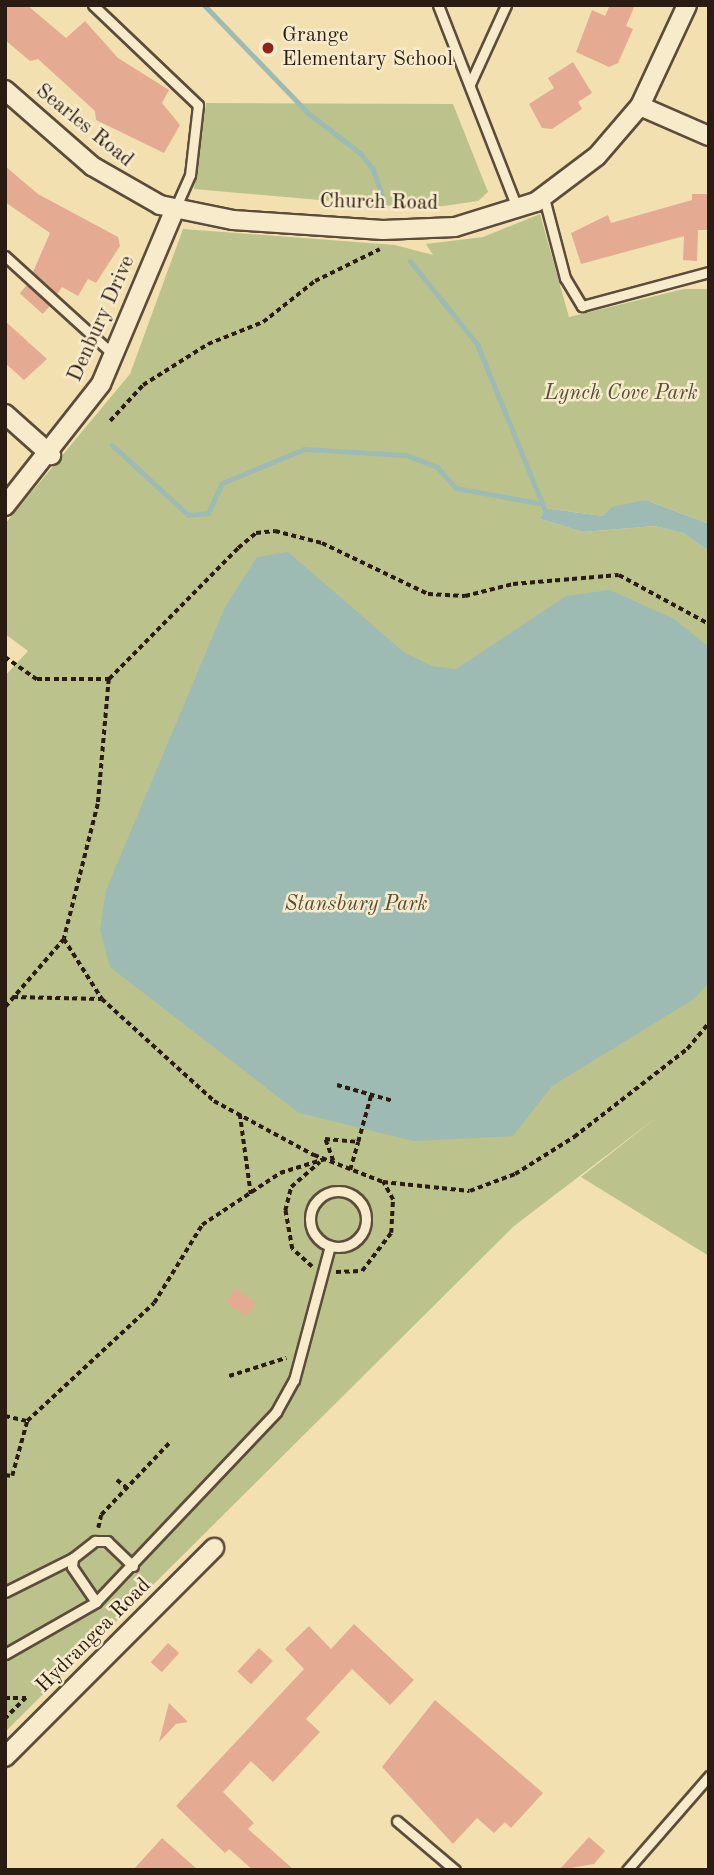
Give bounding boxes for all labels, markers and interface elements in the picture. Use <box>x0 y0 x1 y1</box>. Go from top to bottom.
place label: Grange Elementary School <box>282 23 453 73</box>
marker: Grange Elementary School <box>260 40 276 56</box>
street label: Searles Road <box>30 79 138 173</box>
street label: Church Road <box>320 189 438 217</box>
street label: Denbury Drive <box>63 252 141 386</box>
park label: Lynch Cove Park <box>544 381 698 407</box>
park label: Stansbury Park <box>285 892 427 918</box>
street label: Hydrangea Road <box>31 1573 157 1699</box>

